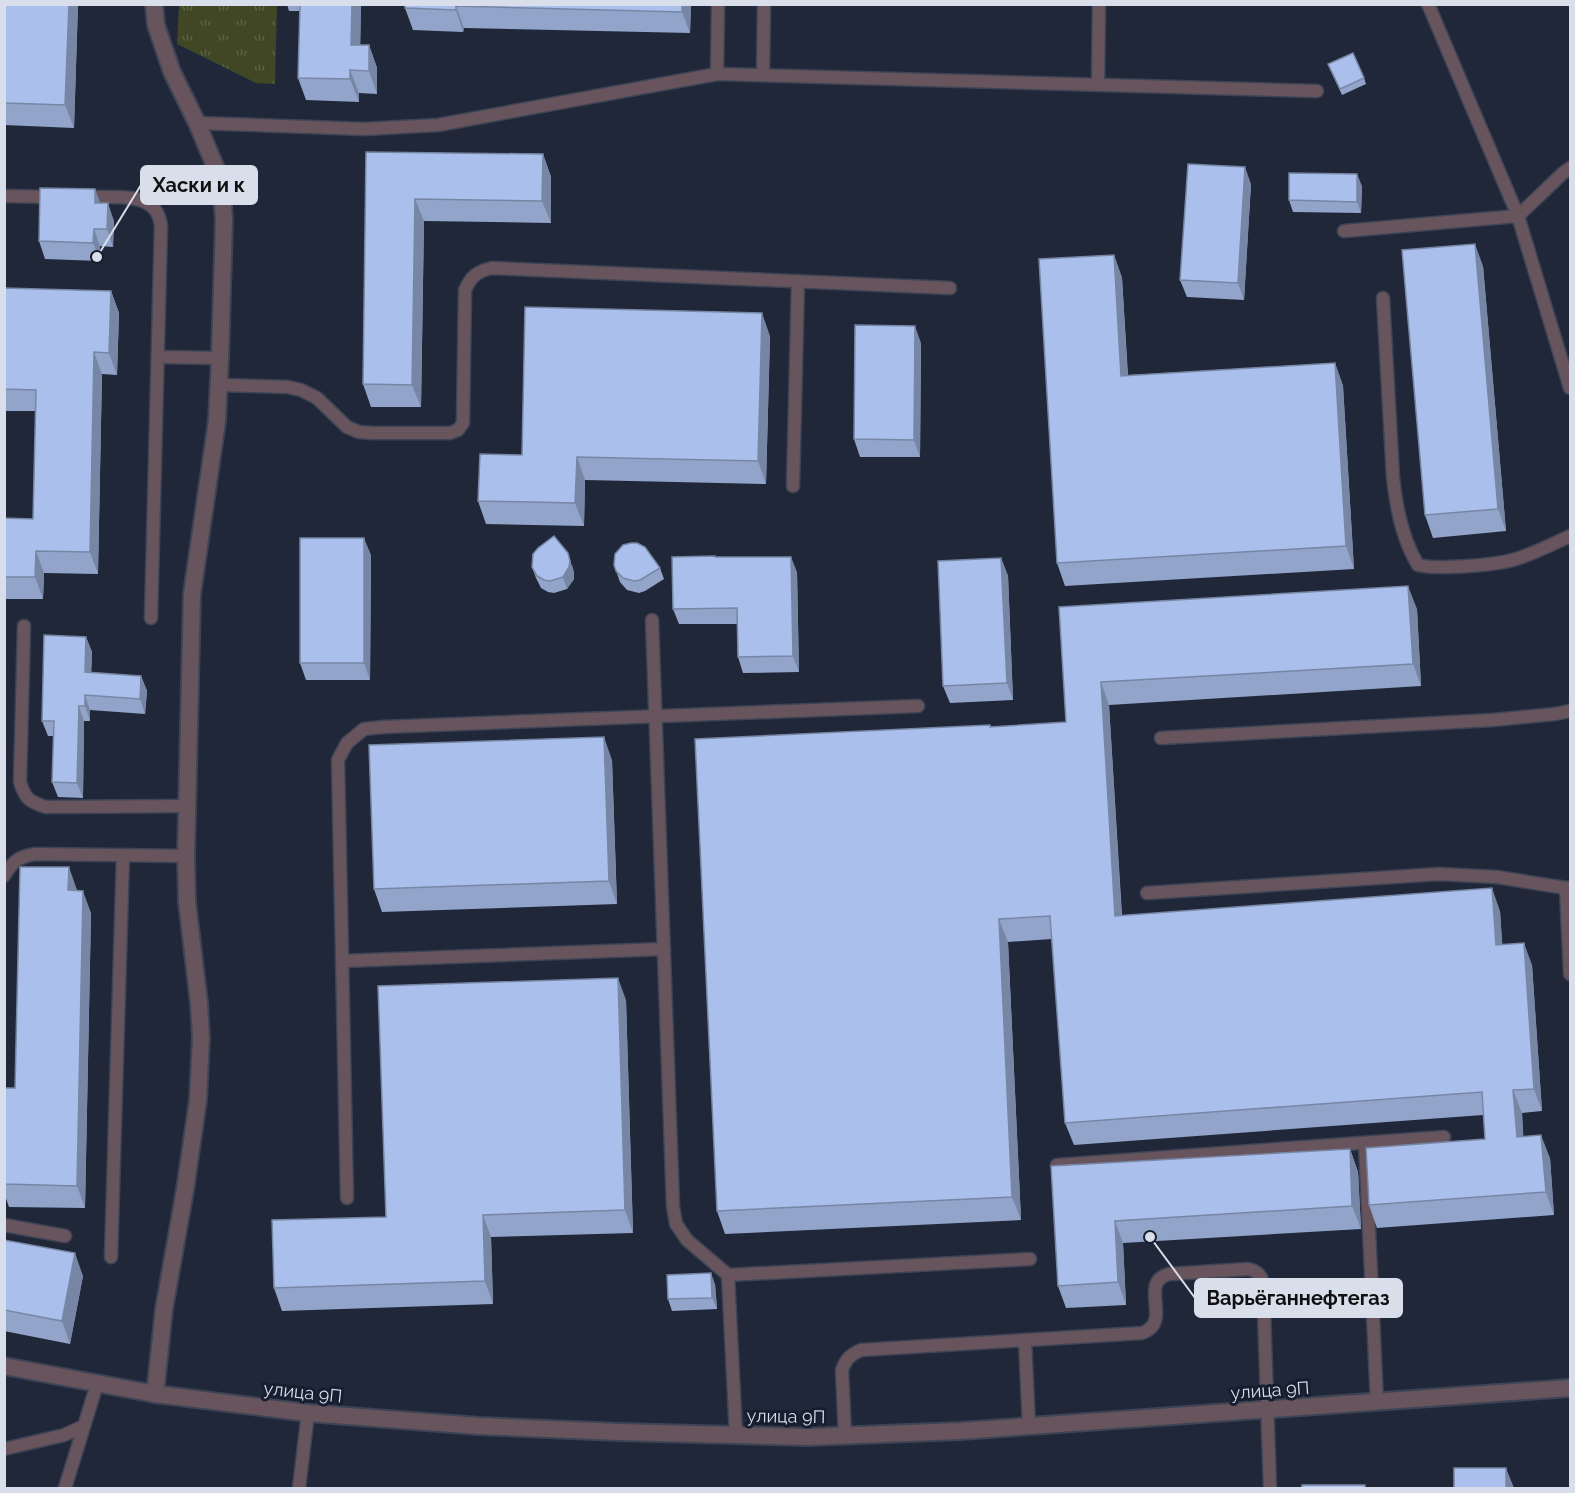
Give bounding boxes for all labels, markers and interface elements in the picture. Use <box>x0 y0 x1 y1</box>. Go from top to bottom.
callout: Хаски и к <box>141 166 257 204</box>
text: Хаски и к <box>152 173 245 197</box>
callout: Варьёганнефтегаз <box>1195 1279 1402 1317</box>
text: Варьёганнефтегаз <box>1206 1286 1390 1310</box>
street label: улица 9П <box>263 1377 343 1407</box>
street label: улица 9П <box>1230 1377 1310 1403</box>
street label: улица 9П <box>746 1405 826 1427</box>

